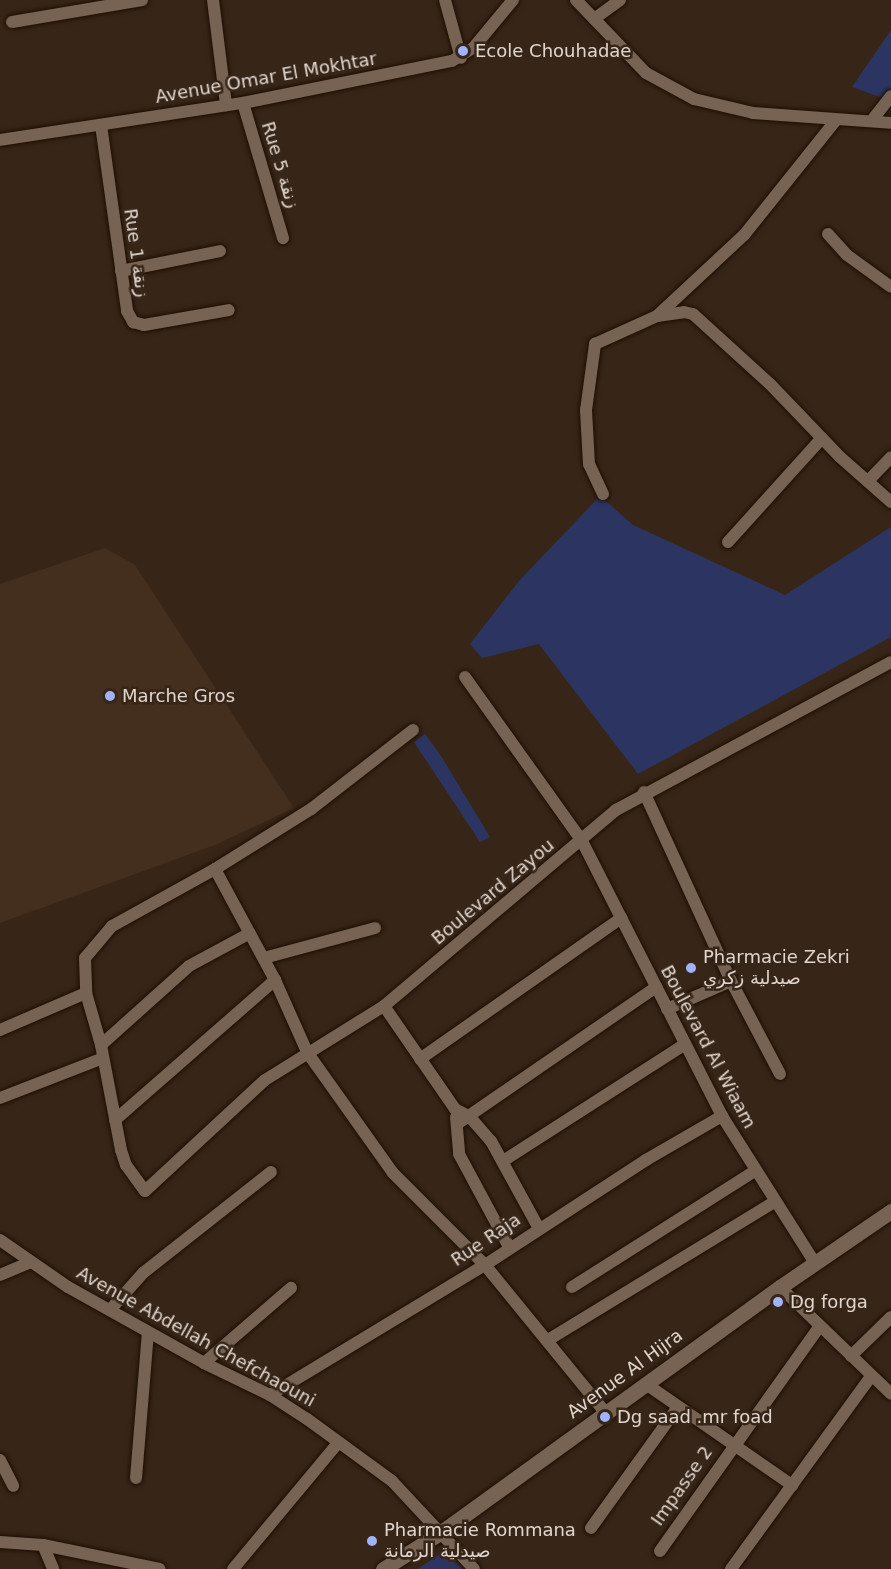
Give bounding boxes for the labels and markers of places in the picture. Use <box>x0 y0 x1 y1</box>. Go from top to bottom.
place label: Ecole Chouhadae <box>475 40 631 62</box>
marker: Ecole Chouhadae <box>456 44 470 58</box>
place label: Marche Gros <box>122 685 235 707</box>
marker: Marche Gros <box>103 689 117 703</box>
place label: Pharmacie Zekri صيدلية زكري <box>703 947 850 990</box>
marker: Pharmacie Zekri صيدلية زكري <box>684 961 698 975</box>
place label: Dg forga <box>790 1291 868 1313</box>
marker: Dg forga <box>771 1295 785 1309</box>
place label: Dg saad .mr foad <box>617 1406 773 1428</box>
marker: Dg saad .mr foad <box>598 1410 612 1424</box>
place label: Pharmacie Rommana صيدلية الرمانة <box>384 1520 576 1562</box>
marker: Pharmacie Rommana صيدلية الرمانة <box>365 1534 379 1548</box>

